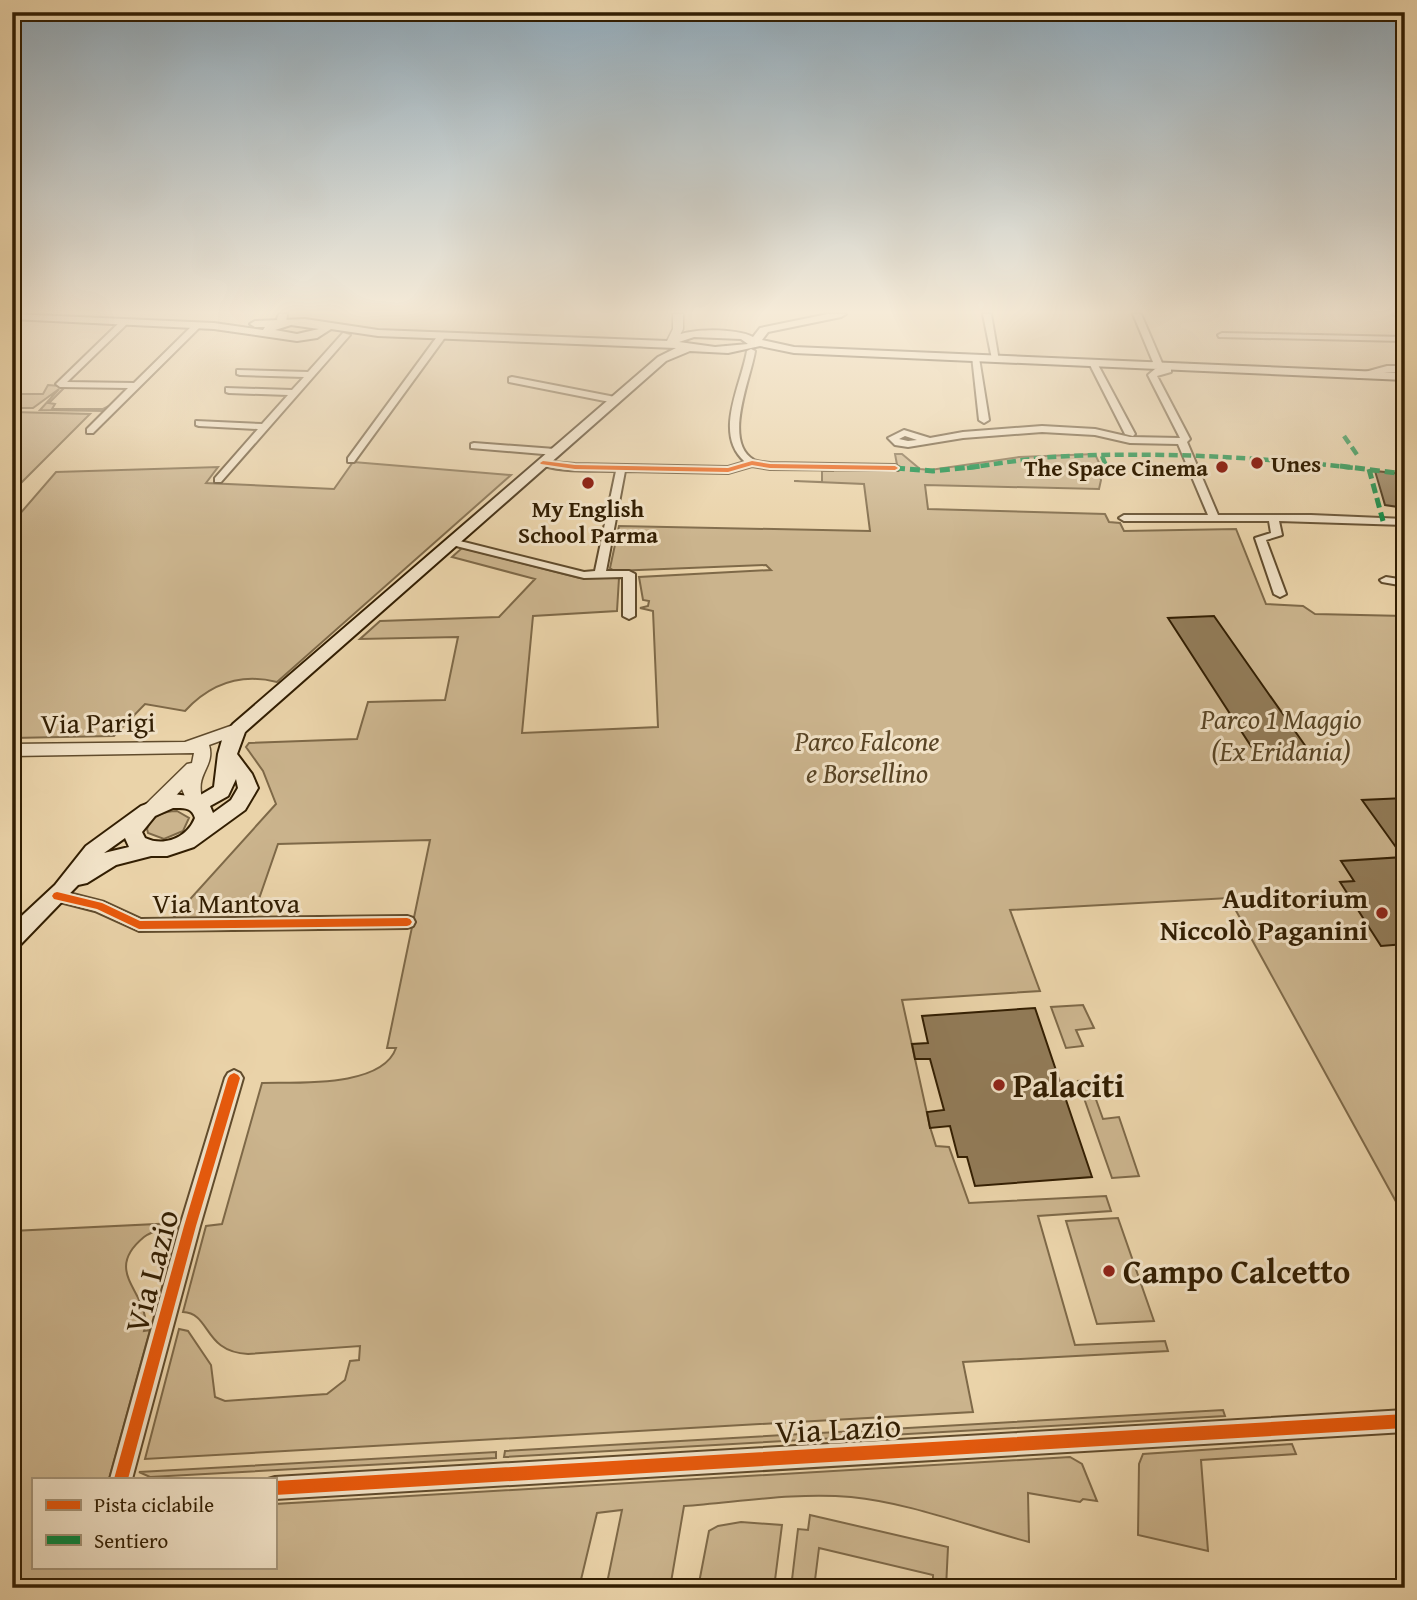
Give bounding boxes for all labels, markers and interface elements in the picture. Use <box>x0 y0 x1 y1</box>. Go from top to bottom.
place label: Unes <box>1271 447 1321 480</box>
place label: The Space Cinema <box>1024 451 1208 484</box>
marker: Unes <box>1249 455 1265 471</box>
marker: The Space Cinema <box>1214 459 1230 475</box>
marker: My English School Parma <box>580 475 596 491</box>
place label: My English School Parma <box>518 492 658 551</box>
park label: Parco 1 Maggio (Ex Eridania) <box>1199 698 1362 771</box>
street label: Via Parigi <box>40 700 156 744</box>
park label: Parco Falcone e Borsellino <box>793 720 940 793</box>
place label: Auditorium Niccolò Paganini <box>1160 877 1368 950</box>
street label: Via Mantova <box>152 882 301 923</box>
marker: Auditorium Niccolò Paganini <box>1374 905 1390 921</box>
place label: Palaciti <box>1013 1061 1124 1109</box>
marker: Palaciti <box>991 1077 1007 1093</box>
street label: Via Lazio <box>112 1204 190 1338</box>
place label: Campo Calcetto <box>1123 1247 1350 1295</box>
marker: Campo Calcetto <box>1101 1263 1117 1279</box>
street label: Via Lazio <box>774 1401 902 1455</box>
legend <box>32 1478 276 1568</box>
text: Pista ciclabile <box>94 1489 214 1520</box>
text: Sentiero <box>94 1525 168 1556</box>

